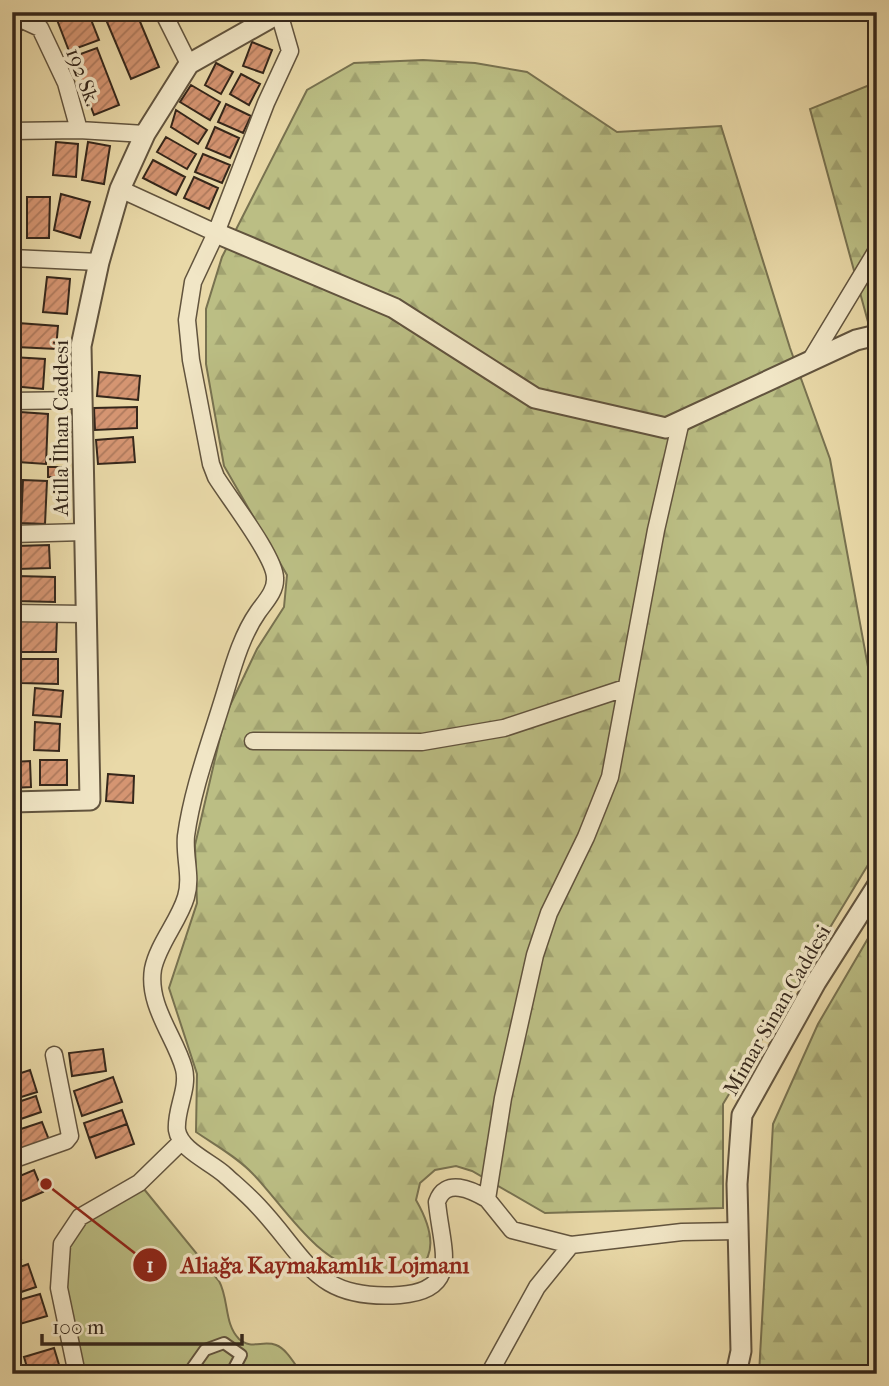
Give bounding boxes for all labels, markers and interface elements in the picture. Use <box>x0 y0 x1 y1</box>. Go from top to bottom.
street label: 192 Sk. <box>61 45 105 109</box>
street label: Atilla İlhan Caddesi <box>49 340 73 517</box>
street label: Mimar Sinan Caddesi <box>718 921 836 1099</box>
callout: Aliağa Kaymakamlık Lojmanı <box>132 1243 484 1287</box>
text: Aliağa Kaymakamlık Lojmanı <box>179 1252 469 1279</box>
text: 1 <box>146 1253 154 1277</box>
scale bar <box>42 1302 242 1346</box>
text: 100 m <box>52 1315 105 1339</box>

